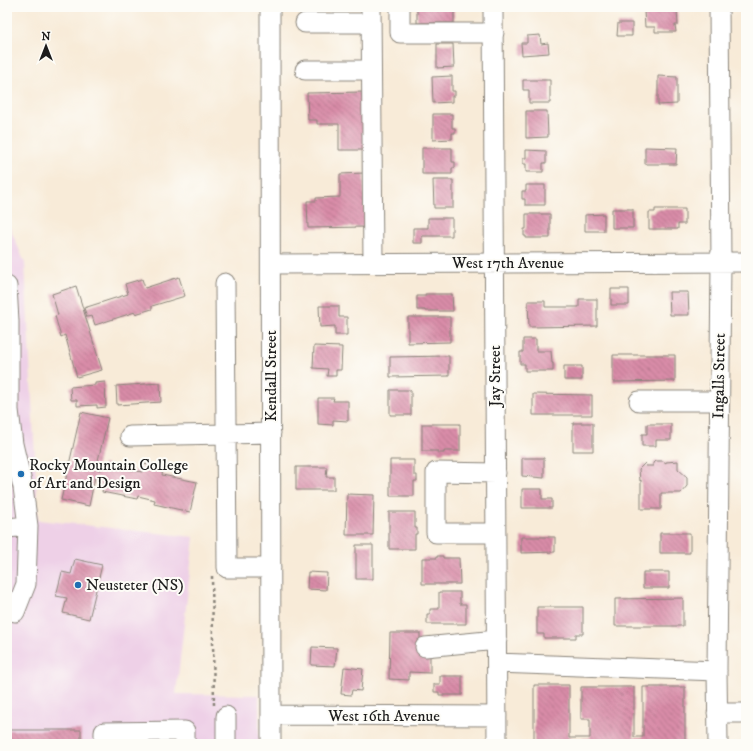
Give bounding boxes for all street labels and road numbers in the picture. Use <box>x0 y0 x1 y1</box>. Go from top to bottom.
street label: West 17th Avenue <box>451 253 564 273</box>
street label: Kendall Street <box>261 330 281 422</box>
street label: Ingalls Street <box>708 333 730 419</box>
street label: Jay Street <box>485 345 505 409</box>
street label: West 16th Avenue <box>327 706 440 726</box>

